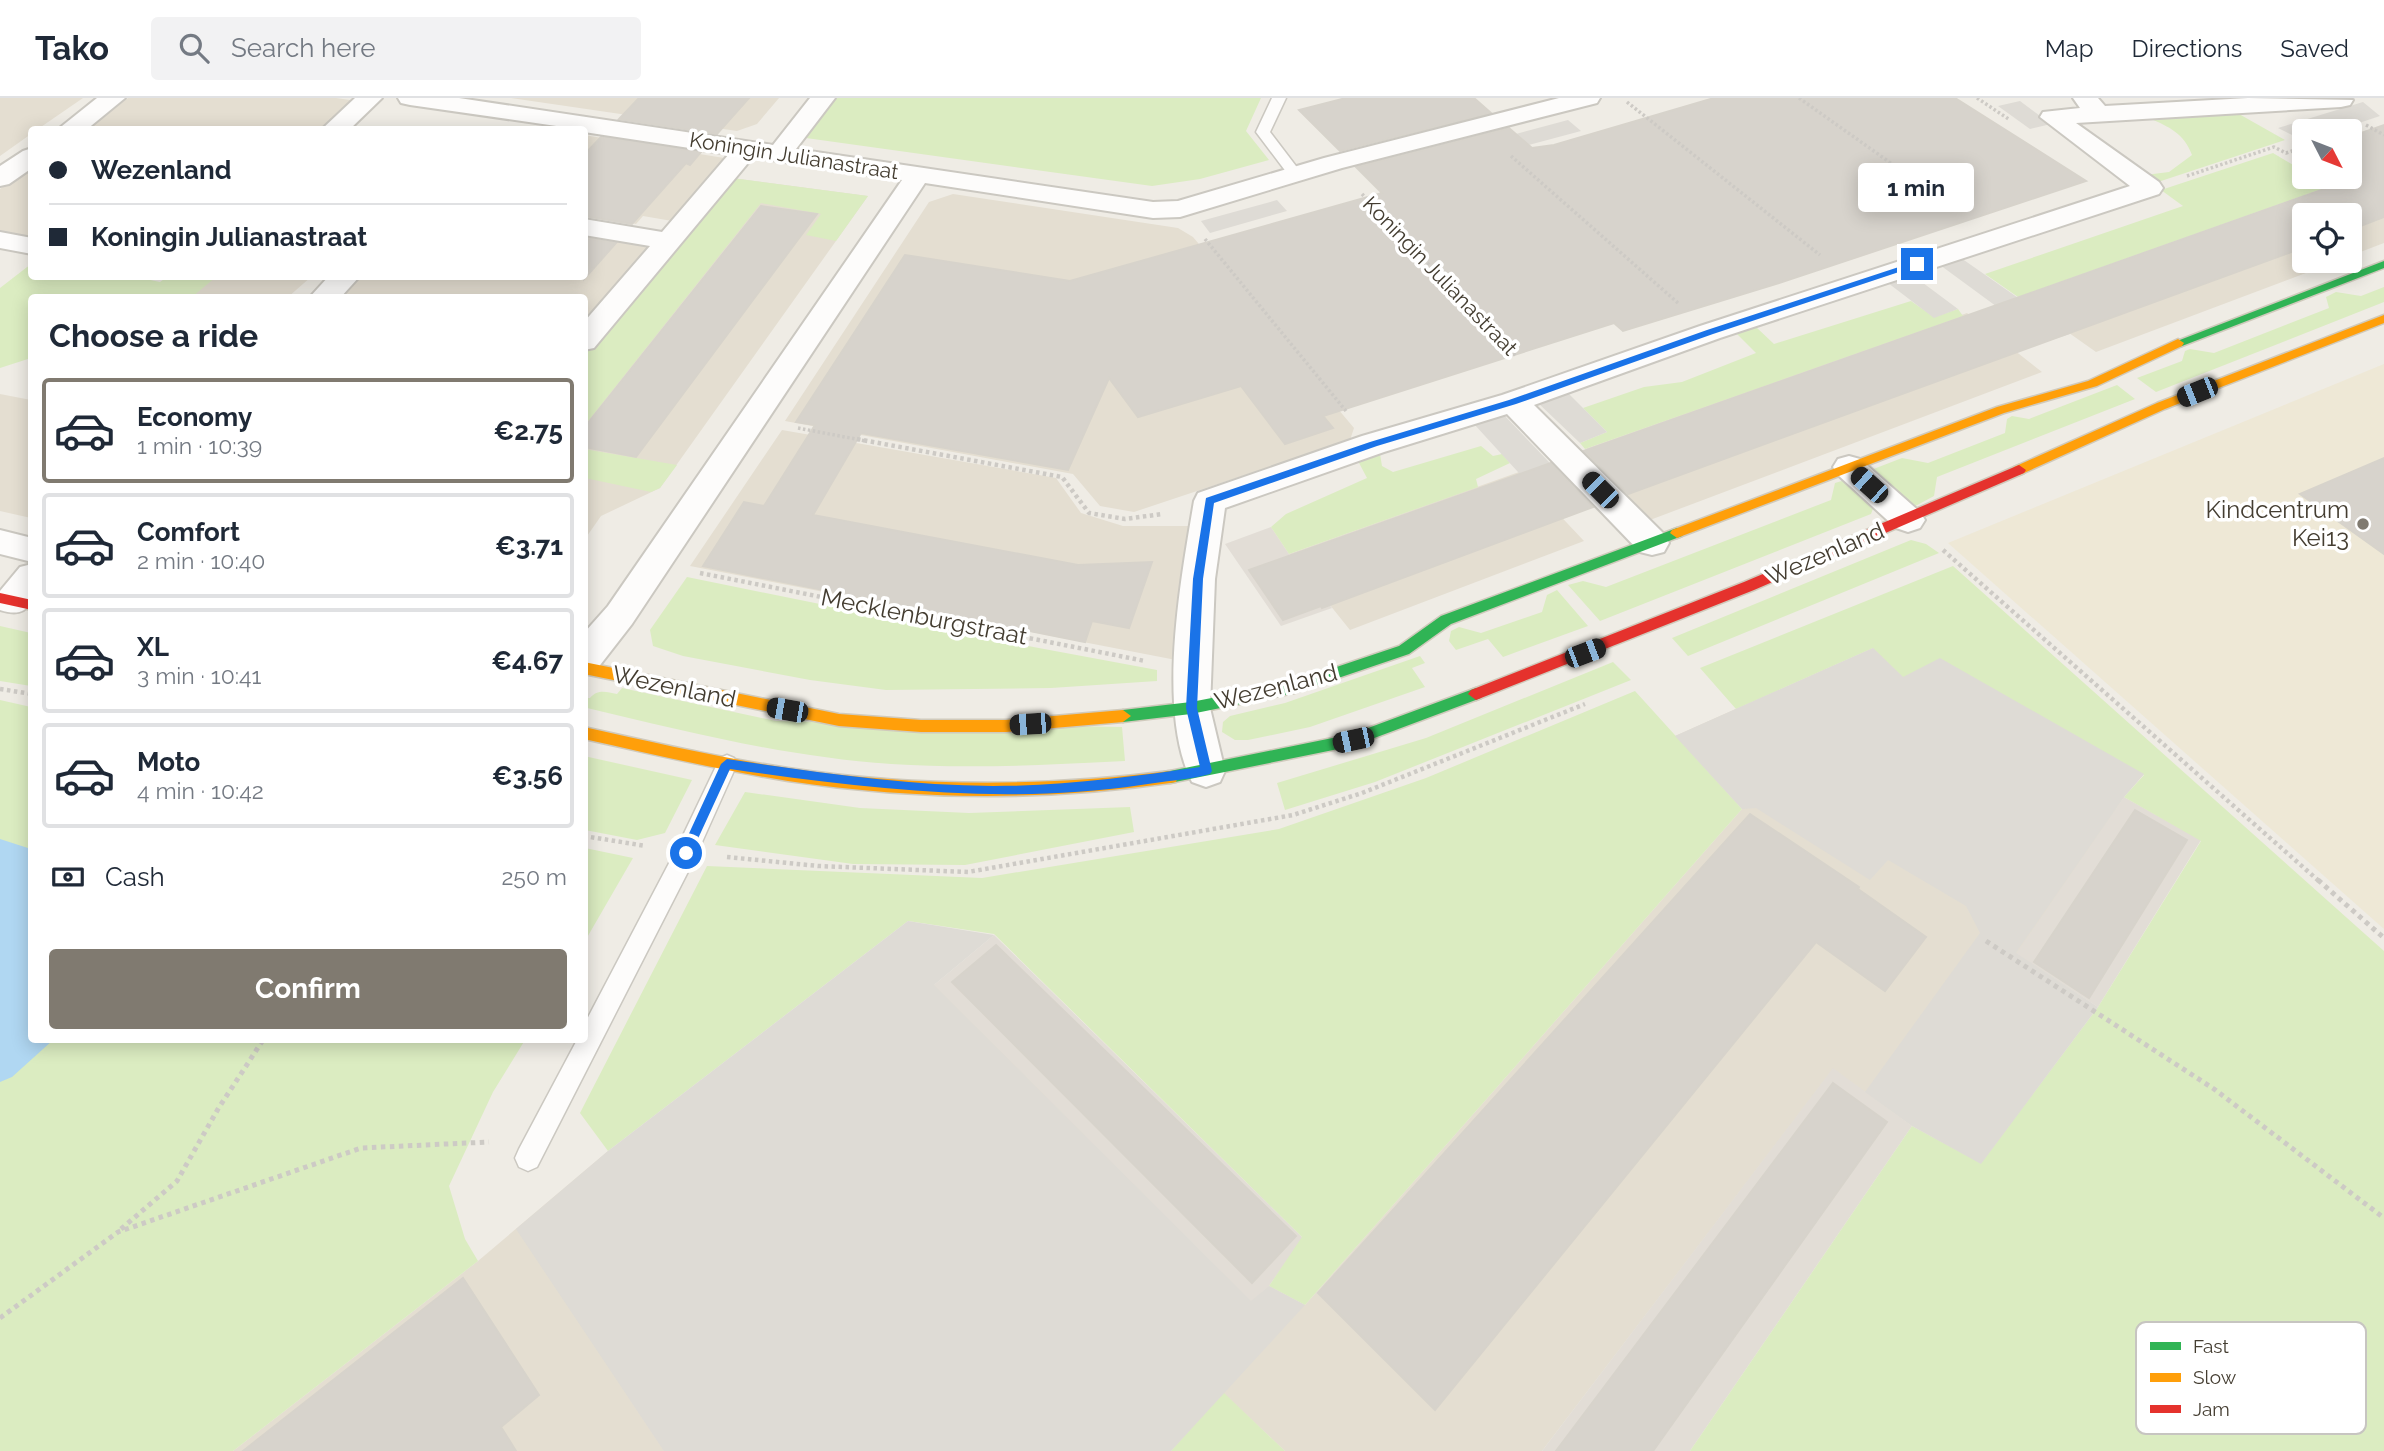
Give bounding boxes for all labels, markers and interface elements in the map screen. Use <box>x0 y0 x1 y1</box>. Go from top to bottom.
search box <box>151 17 641 80</box>
text: Tako <box>35 29 109 68</box>
icon: search <box>175 29 213 67</box>
text: Search here <box>231 33 375 63</box>
text: Map <box>2045 34 2094 63</box>
text: Directions <box>2132 34 2242 63</box>
text: Saved <box>2280 34 2349 63</box>
north arrow <box>2292 119 2362 189</box>
map controls <box>2292 119 2362 273</box>
street label: Koningin Julianastraat <box>688 127 900 184</box>
text: Wezenland <box>91 155 232 185</box>
callout: 1 min <box>1859 162 1975 212</box>
text: 1 min <box>1887 174 1945 201</box>
street label: Koningin Julianastraat <box>1358 191 1523 360</box>
button: locate <box>2292 203 2362 273</box>
text: Koningin Julianastraat <box>91 222 367 252</box>
route end <box>1901 248 1933 280</box>
text: Choose a ride <box>49 317 258 354</box>
car <box>2174 374 2221 410</box>
icon: car <box>53 399 116 462</box>
text: Economy <box>137 402 252 432</box>
text: €2.75 <box>494 416 563 446</box>
text: 1 min · 10:39 <box>137 432 262 459</box>
car <box>1847 463 1892 507</box>
car <box>1578 468 1623 512</box>
place label: Kindcentrum Kei13 <box>2206 495 2349 552</box>
icon: car <box>53 514 116 577</box>
street label: Wezenland <box>1761 516 1888 591</box>
marker: Kindcentrum Kei13 <box>2355 516 2371 532</box>
text: Comfort <box>137 517 240 547</box>
text: €3.71 <box>495 531 563 561</box>
text: 2 min · 10:40 <box>137 547 265 574</box>
street label: Mecklenburgstraat <box>818 582 1030 651</box>
icon: car <box>53 629 116 692</box>
text: XL <box>137 632 169 662</box>
car <box>1562 636 1609 670</box>
text: €4.67 <box>491 646 563 676</box>
street label: Wezenland <box>1211 657 1340 716</box>
street label: Wezenland <box>610 659 739 714</box>
text: 3 min · 10:41 <box>137 662 261 689</box>
car <box>765 696 810 724</box>
car <box>1009 712 1052 736</box>
car <box>1331 725 1376 755</box>
icon: car <box>53 744 116 807</box>
text: Moto <box>137 747 200 777</box>
text: €3.56 <box>492 761 563 791</box>
text: 4 min · 10:42 <box>137 777 264 804</box>
route start <box>670 837 702 869</box>
icon: cash <box>49 858 87 896</box>
text: Cash <box>105 862 165 892</box>
text: 250 m <box>501 863 567 890</box>
button: Confirm <box>49 949 567 1029</box>
legend <box>2136 1322 2366 1434</box>
text: Fast <box>2193 1335 2229 1357</box>
text: Slow <box>2193 1366 2237 1388</box>
text: Jam <box>2193 1398 2230 1420</box>

